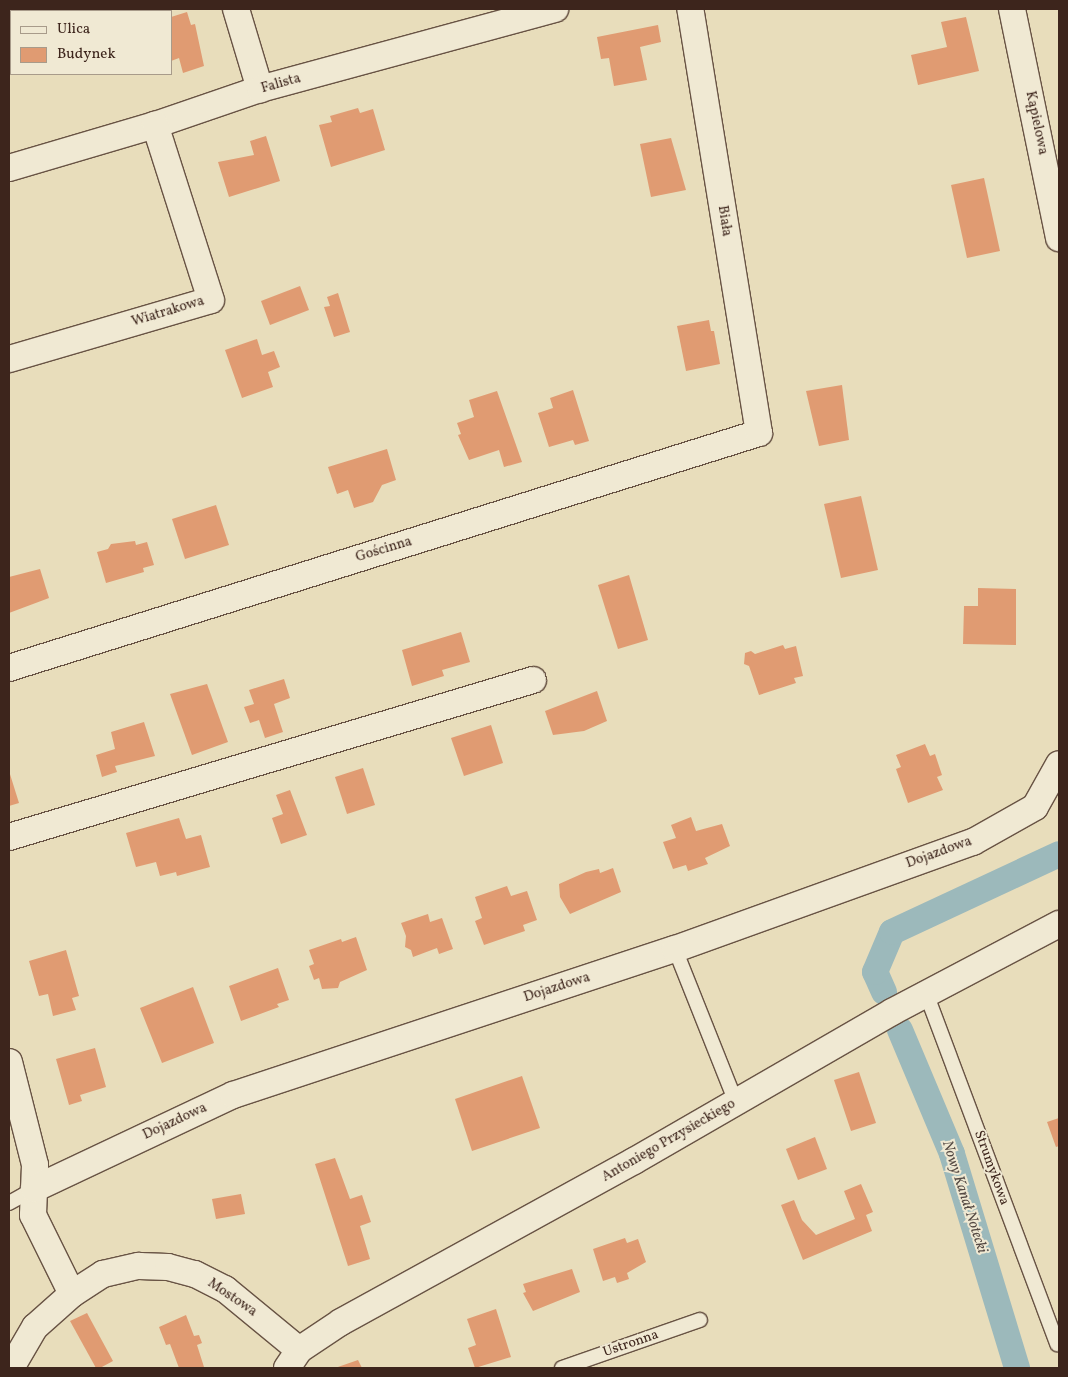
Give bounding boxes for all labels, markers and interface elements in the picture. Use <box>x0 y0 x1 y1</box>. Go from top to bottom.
legend <box>10 10 172 75</box>
text: Ulica <box>57 19 90 40</box>
text: Budynek <box>57 44 116 65</box>
street label: Falista <box>259 70 303 98</box>
street label: Kąpielowa <box>1021 90 1051 156</box>
street label: Biała <box>713 204 735 238</box>
street label: Wiatrakowa <box>130 293 206 331</box>
street label: Gościnna <box>354 534 414 566</box>
street label: Dojazdowa <box>904 833 974 873</box>
street label: Dojazdowa <box>522 969 592 1007</box>
street label: Antoniego Przysieckiego <box>599 1096 739 1186</box>
street label: Dojazdowa <box>140 1100 210 1144</box>
street label: Strumykowa <box>970 1128 1012 1208</box>
water label: Nowy Kanał Notecki <box>937 1138 991 1256</box>
street label: Mostowa <box>204 1275 260 1321</box>
street label: Ustronna <box>601 1327 661 1361</box>

